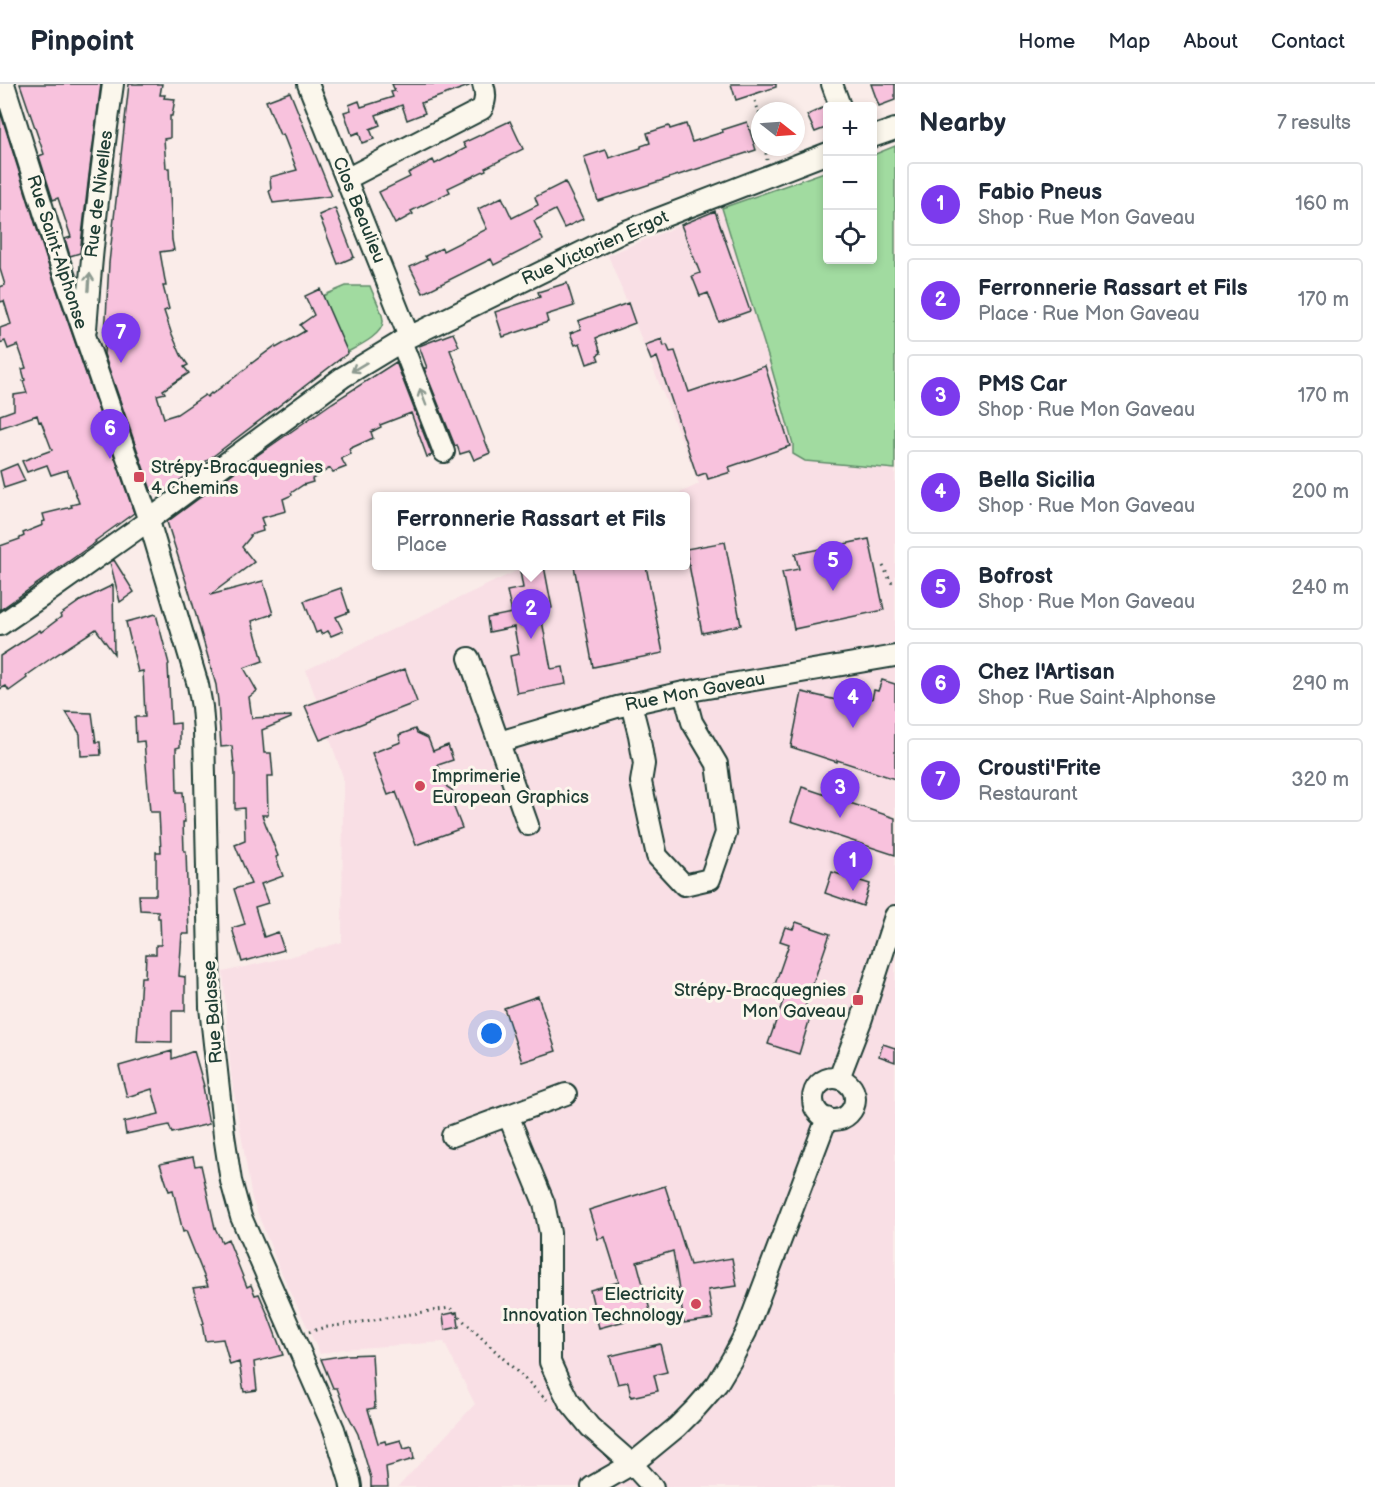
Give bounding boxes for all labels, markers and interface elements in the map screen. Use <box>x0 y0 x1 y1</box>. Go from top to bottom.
text: Pinpoint <box>30 25 134 58</box>
text: Home <box>1018 29 1075 54</box>
text: Map <box>1108 29 1150 54</box>
text: About <box>1183 29 1238 54</box>
text: Contact <box>1271 29 1345 54</box>
north arrow <box>751 102 805 156</box>
map controls <box>823 102 877 264</box>
button: + <box>823 102 877 156</box>
text: Nearby <box>919 108 1006 139</box>
text: 7 results <box>1277 111 1351 135</box>
street label: Rue de Nivelles <box>81 129 117 259</box>
street label: Clos Beaulieu <box>328 154 390 266</box>
button: − <box>823 156 877 210</box>
street label: Rue Saint-Alphonse <box>22 172 92 332</box>
text: Fabio Pneus <box>978 179 1102 206</box>
text: 1 <box>936 192 945 216</box>
text: 160 m <box>1295 192 1349 216</box>
street label: Rue Victorien Ergot <box>518 206 672 290</box>
text: Shop · Rue Mon Gaveau <box>978 206 1195 230</box>
button: locate <box>823 210 877 264</box>
one-way arrow <box>84 273 95 293</box>
text: Ferronnerie Rassart et Fils <box>978 275 1247 302</box>
text: 2 <box>935 288 946 312</box>
text: 170 m <box>1298 288 1349 312</box>
text: Place · Rue Mon Gaveau <box>978 302 1200 326</box>
pin: 7 <box>102 314 140 363</box>
one-way arrow <box>351 361 368 373</box>
text: PMS Car <box>978 371 1067 398</box>
text: 3 <box>935 384 946 408</box>
text: 170 m <box>1298 384 1349 408</box>
one-way arrow <box>417 388 428 407</box>
text: Shop · Rue Mon Gaveau <box>978 398 1195 422</box>
pin: 6 <box>90 410 130 459</box>
place label: Strépy-Bracquegnies 4 Chemins <box>151 457 323 499</box>
text: Bella Sicilia <box>978 467 1095 494</box>
marker: Strépy-Bracquegnies 4 Chemins <box>132 470 146 484</box>
text: 4 <box>935 480 946 504</box>
text: 200 m <box>1292 480 1349 504</box>
popup <box>372 492 690 570</box>
text: Shop · Rue Mon Gaveau <box>978 494 1195 518</box>
text: Ferronnerie Rassart et Fils <box>396 506 666 533</box>
text: Place <box>396 533 447 557</box>
pin: 5 <box>814 542 852 591</box>
text: Bofrost <box>978 563 1053 590</box>
text: 5 <box>935 576 946 600</box>
text: 240 m <box>1292 576 1349 600</box>
pin: 2 <box>512 590 550 639</box>
text: Shop · Rue Mon Gaveau <box>978 590 1195 614</box>
text: Chez l'Artisan <box>978 659 1115 686</box>
street label: Rue Mon Gaveau <box>623 668 767 716</box>
text: 6 <box>934 672 947 696</box>
text: 290 m <box>1292 672 1349 696</box>
pin: 4 <box>834 678 872 728</box>
text: Shop · Rue Saint-Alphonse <box>978 686 1216 710</box>
text: Crousti'Frite <box>978 755 1101 782</box>
place label: Imprimerie European Graphics <box>432 766 589 808</box>
pin: 3 <box>820 768 860 818</box>
text: 7 <box>935 768 946 792</box>
text: 320 m <box>1291 768 1349 792</box>
marker: Imprimerie European Graphics <box>413 779 427 793</box>
text: Restaurant <box>978 782 1078 806</box>
pin: 1 <box>834 842 872 891</box>
street label: Rue Balasse <box>199 959 227 1064</box>
place label: Strépy-Bracquegnies Mon Gaveau <box>674 980 846 1022</box>
marker: Strépy-Bracquegnies Mon Gaveau <box>851 993 865 1007</box>
your location <box>477 1019 506 1048</box>
place label: Electricity Innovation Technology <box>503 1284 685 1326</box>
marker: Electricity Innovation Technology <box>689 1297 703 1311</box>

